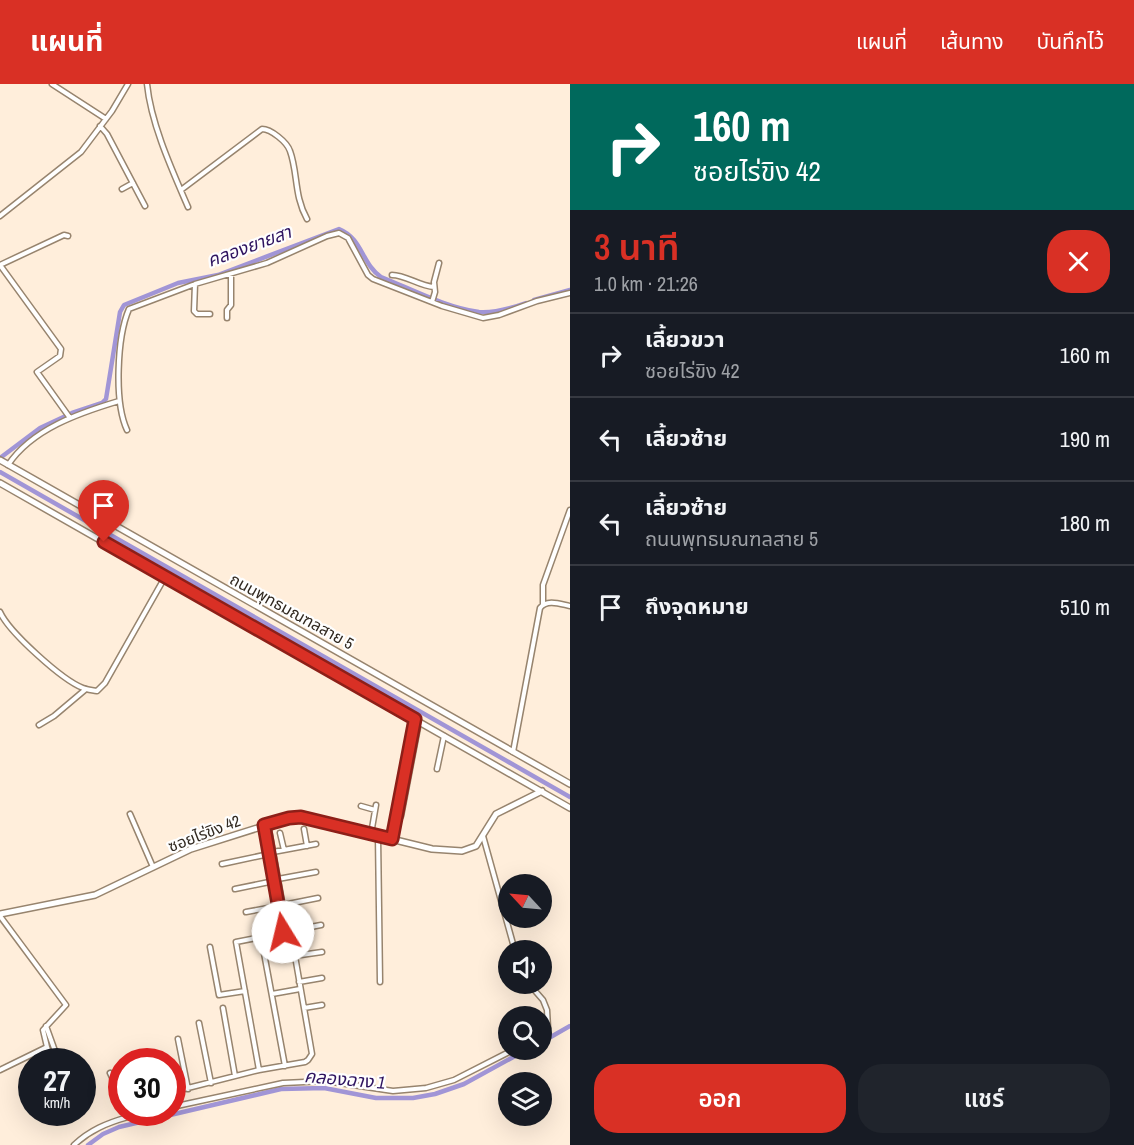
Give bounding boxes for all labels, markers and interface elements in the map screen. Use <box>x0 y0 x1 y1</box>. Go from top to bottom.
text: แผนที่ <box>30 22 103 60</box>
text: แผนที่ <box>856 27 907 56</box>
text: เส้นทาง <box>940 27 1004 56</box>
text: บันทึกไว้ <box>1037 27 1104 56</box>
text: 160 m <box>693 98 791 154</box>
icon: right <box>594 108 672 186</box>
text: ซอยไร่ขิง 42 <box>693 153 821 189</box>
water label: คลองยายสา <box>204 219 295 273</box>
text: 3 นาที <box>594 223 679 271</box>
button: close <box>1047 230 1110 293</box>
text: 1.0 km · 21:26 <box>594 270 698 297</box>
text: เลี้ยวขวา <box>645 324 725 354</box>
icon: right <box>594 339 627 372</box>
text: 160 m <box>1060 340 1110 370</box>
text: ซอยไร่ขิง 42 <box>645 357 740 384</box>
icon: left <box>594 423 627 456</box>
text: เลี้ยวซ้าย <box>645 423 727 453</box>
text: 190 m <box>1060 424 1110 454</box>
pin <box>78 480 129 542</box>
icon: arrive <box>87 489 120 522</box>
text: เลี้ยวซ้าย <box>645 492 727 522</box>
icon: left <box>594 507 627 540</box>
text: 180 m <box>1060 508 1110 538</box>
text: ถนนพุทธมณฑลสาย 5 <box>645 525 818 552</box>
street label: ถนนพุทธมณฑลสาย 5 <box>226 568 358 654</box>
icon: arrive <box>594 591 627 624</box>
text: ถึงจุดหมาย <box>645 591 749 621</box>
text: 510 m <box>1060 592 1110 622</box>
street label: ซอยไร่ขิง 42 <box>165 809 243 857</box>
north arrow <box>498 874 552 928</box>
map controls <box>498 874 552 1126</box>
position arrow <box>251 900 315 964</box>
button: sound <box>498 940 552 994</box>
button: search <box>498 1006 552 1060</box>
speed limit sign: 30 <box>108 1048 186 1126</box>
text: 27 <box>43 1060 71 1100</box>
water label: คลองฉาง 1 <box>303 1063 387 1095</box>
button: ออก <box>594 1064 846 1133</box>
button: แชร์ <box>858 1064 1110 1133</box>
button: layers <box>498 1072 552 1126</box>
text: km/h <box>44 1092 70 1113</box>

